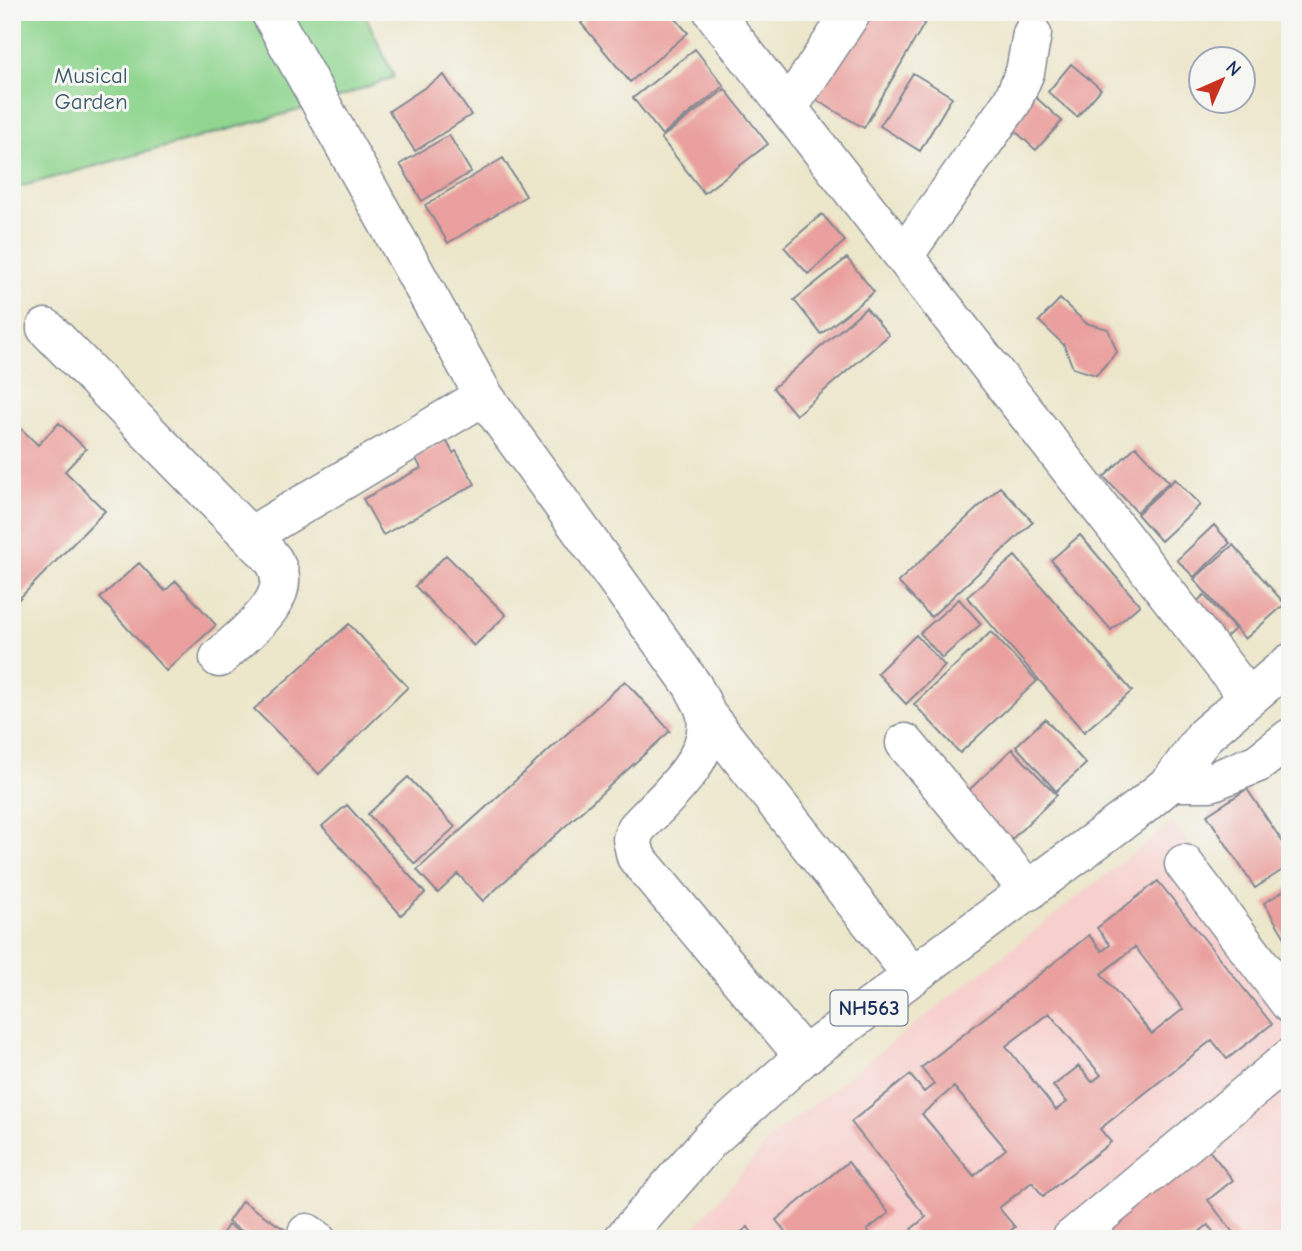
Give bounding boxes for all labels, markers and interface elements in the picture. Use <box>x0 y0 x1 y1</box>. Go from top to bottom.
north arrow <box>1186 46 1256 116</box>
text: N <box>1221 57 1245 81</box>
park label: Musical Garden <box>54 62 128 115</box>
road number: NH563 <box>830 990 908 1026</box>

